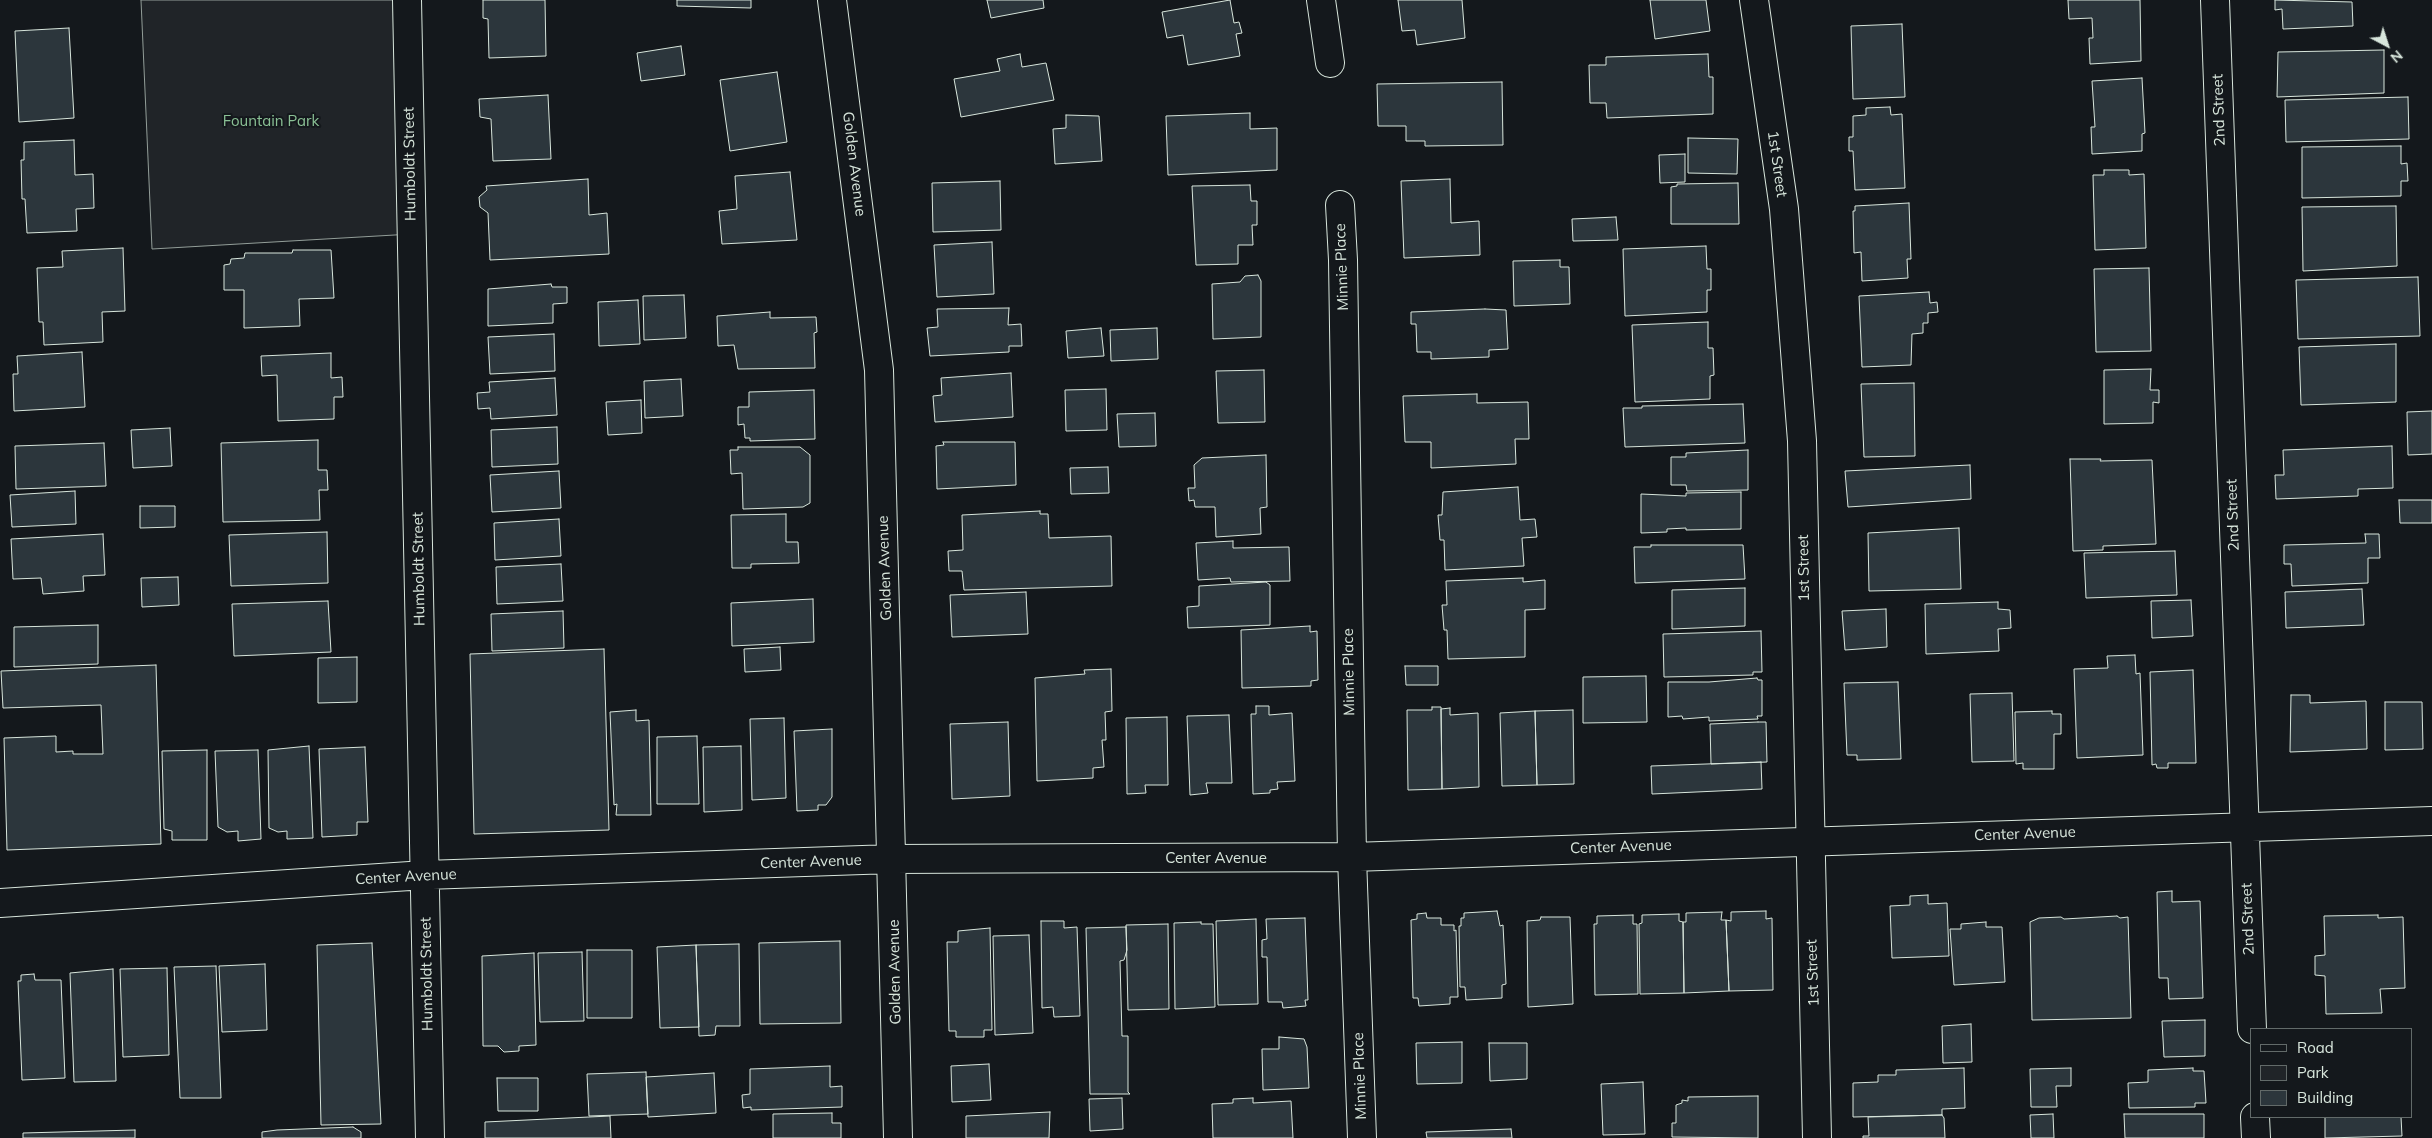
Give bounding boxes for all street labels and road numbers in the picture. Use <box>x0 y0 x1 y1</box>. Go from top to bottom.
street label: 2nd Street <box>2209 74 2229 146</box>
street label: Humboldt Street <box>400 107 420 221</box>
street label: Golden Avenue <box>839 111 869 217</box>
street label: 1st Street <box>1763 130 1791 198</box>
street label: Minnie Place <box>1331 223 1353 311</box>
street label: 2nd Street <box>2223 479 2243 551</box>
street label: Humboldt Street <box>409 512 429 626</box>
street label: Golden Avenue <box>874 515 896 621</box>
street label: 1st Street <box>1794 534 1814 602</box>
street label: Minnie Place <box>1339 628 1359 716</box>
street label: Center Avenue <box>1974 823 2076 845</box>
street label: Center Avenue <box>1570 836 1672 858</box>
street label: Center Avenue <box>1165 849 1267 867</box>
street label: Center Avenue <box>760 851 862 873</box>
street label: Center Avenue <box>355 865 457 889</box>
street label: 2nd Street <box>2238 883 2258 955</box>
street label: Humboldt Street <box>417 917 437 1031</box>
street label: Golden Avenue <box>885 919 905 1025</box>
street label: 1st Street <box>1803 939 1823 1007</box>
street label: Minnie Place <box>1349 1032 1371 1120</box>

